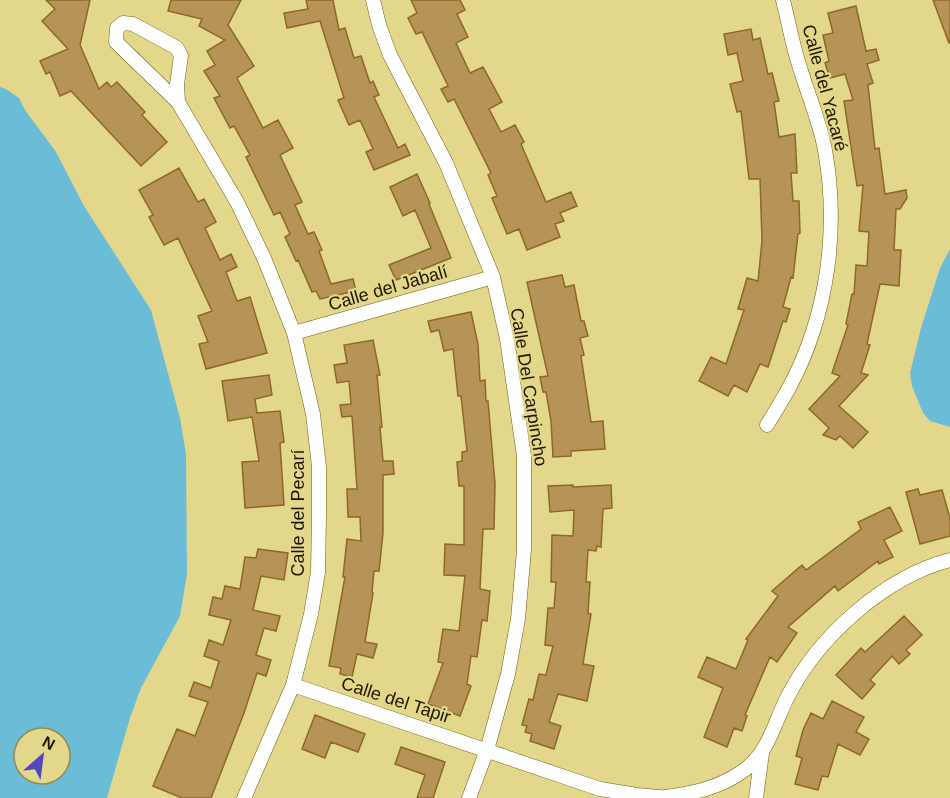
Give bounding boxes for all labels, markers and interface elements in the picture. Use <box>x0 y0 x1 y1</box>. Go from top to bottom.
street label: Calle del Yacaré <box>798 22 852 154</box>
street label: Calle del Jabalí <box>326 261 450 315</box>
street label: Calle Del Carpincho <box>507 306 551 468</box>
street label: Calle del Pecarí <box>288 449 308 577</box>
street label: Calle del Tapir <box>339 673 453 727</box>
north arrow <box>12 726 72 786</box>
text: N <box>40 733 58 753</box>

